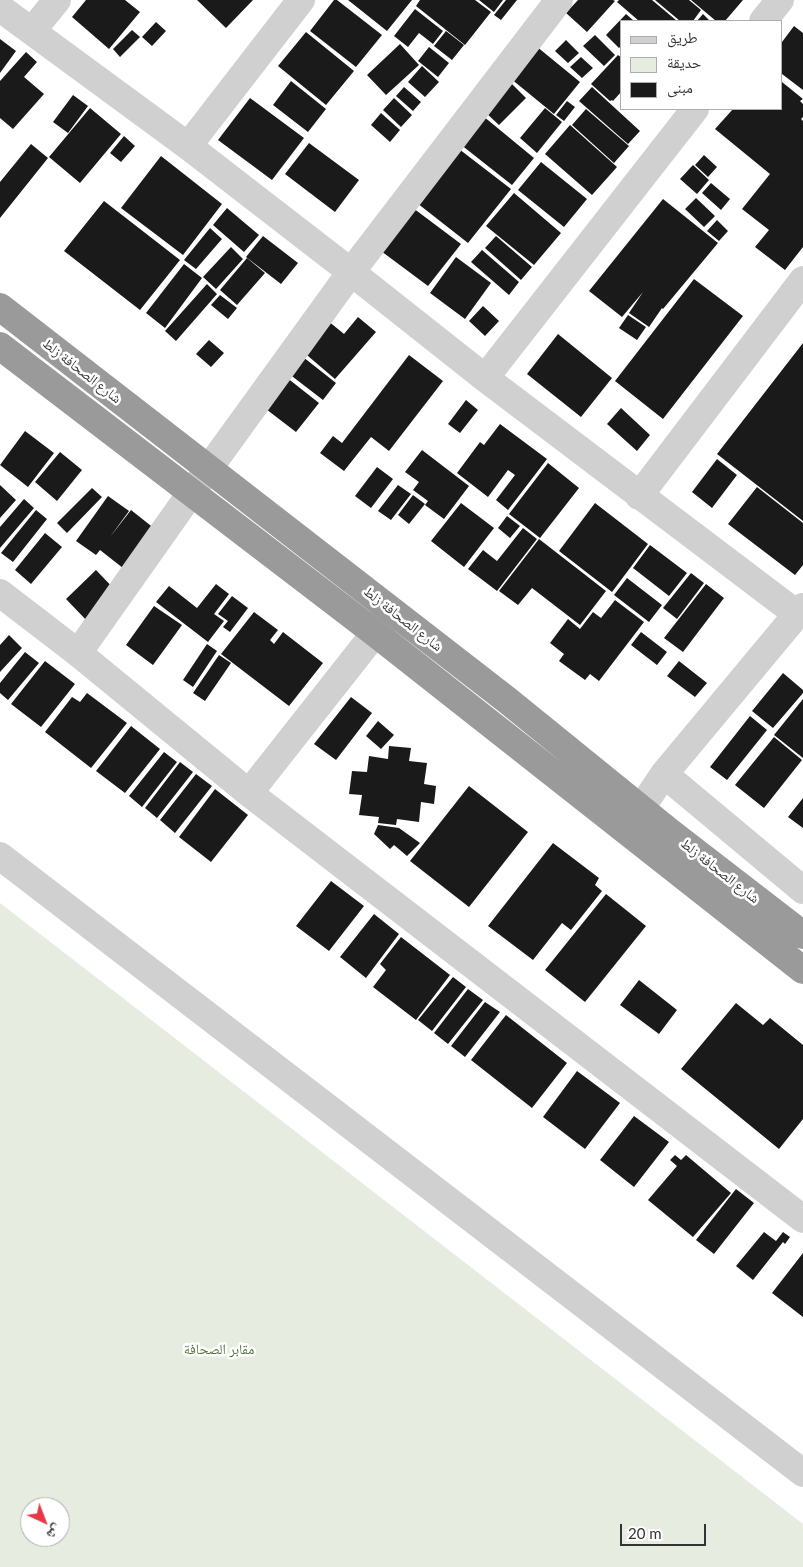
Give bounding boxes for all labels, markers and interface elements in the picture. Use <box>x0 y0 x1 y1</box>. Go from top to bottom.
legend <box>620 20 783 110</box>
text: طريق <box>667 28 698 46</box>
text: حديقة <box>667 53 701 71</box>
text: مبنى <box>667 78 693 96</box>
street label: شارع الصحافة زلط <box>39 335 125 407</box>
street label: شارع الصحافة زلط <box>360 583 446 655</box>
street label: شارع الصحافة زلط <box>677 835 763 907</box>
park label: مقابر الصحافة <box>184 1341 254 1357</box>
north arrow <box>20 1497 70 1547</box>
scale bar <box>623 1514 709 1546</box>
text: ش <box>44 1521 66 1544</box>
text: 20 m <box>628 1524 662 1542</box>

